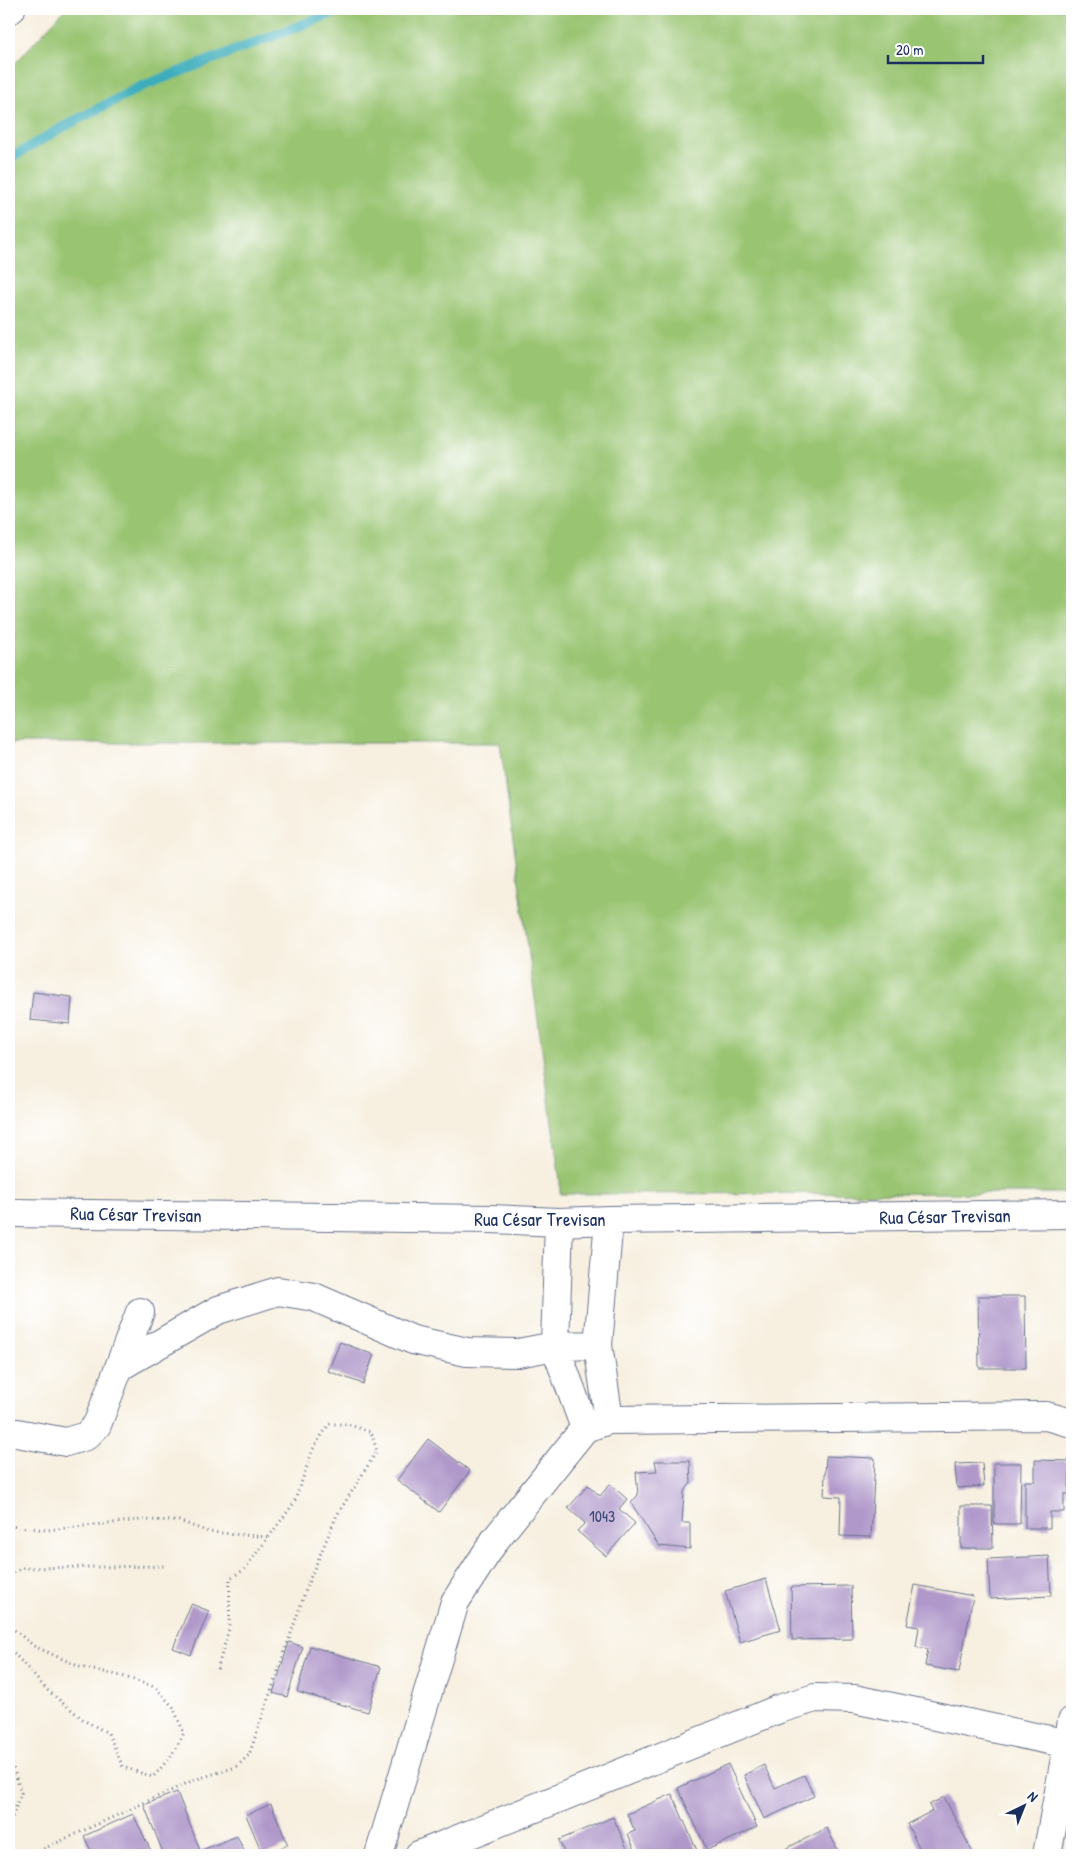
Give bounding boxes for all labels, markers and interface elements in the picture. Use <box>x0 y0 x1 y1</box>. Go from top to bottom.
scale bar <box>888 32 984 64</box>
text: 20 m <box>896 39 923 60</box>
street label: Rua César Trevisan <box>70 1200 202 1228</box>
street label: Rua César Trevisan <box>879 1202 1011 1230</box>
street label: Rua César Trevisan <box>474 1206 606 1232</box>
house number: 1043 <box>589 1505 615 1527</box>
north arrow <box>998 1782 1048 1832</box>
text: N <box>1024 1787 1043 1806</box>

